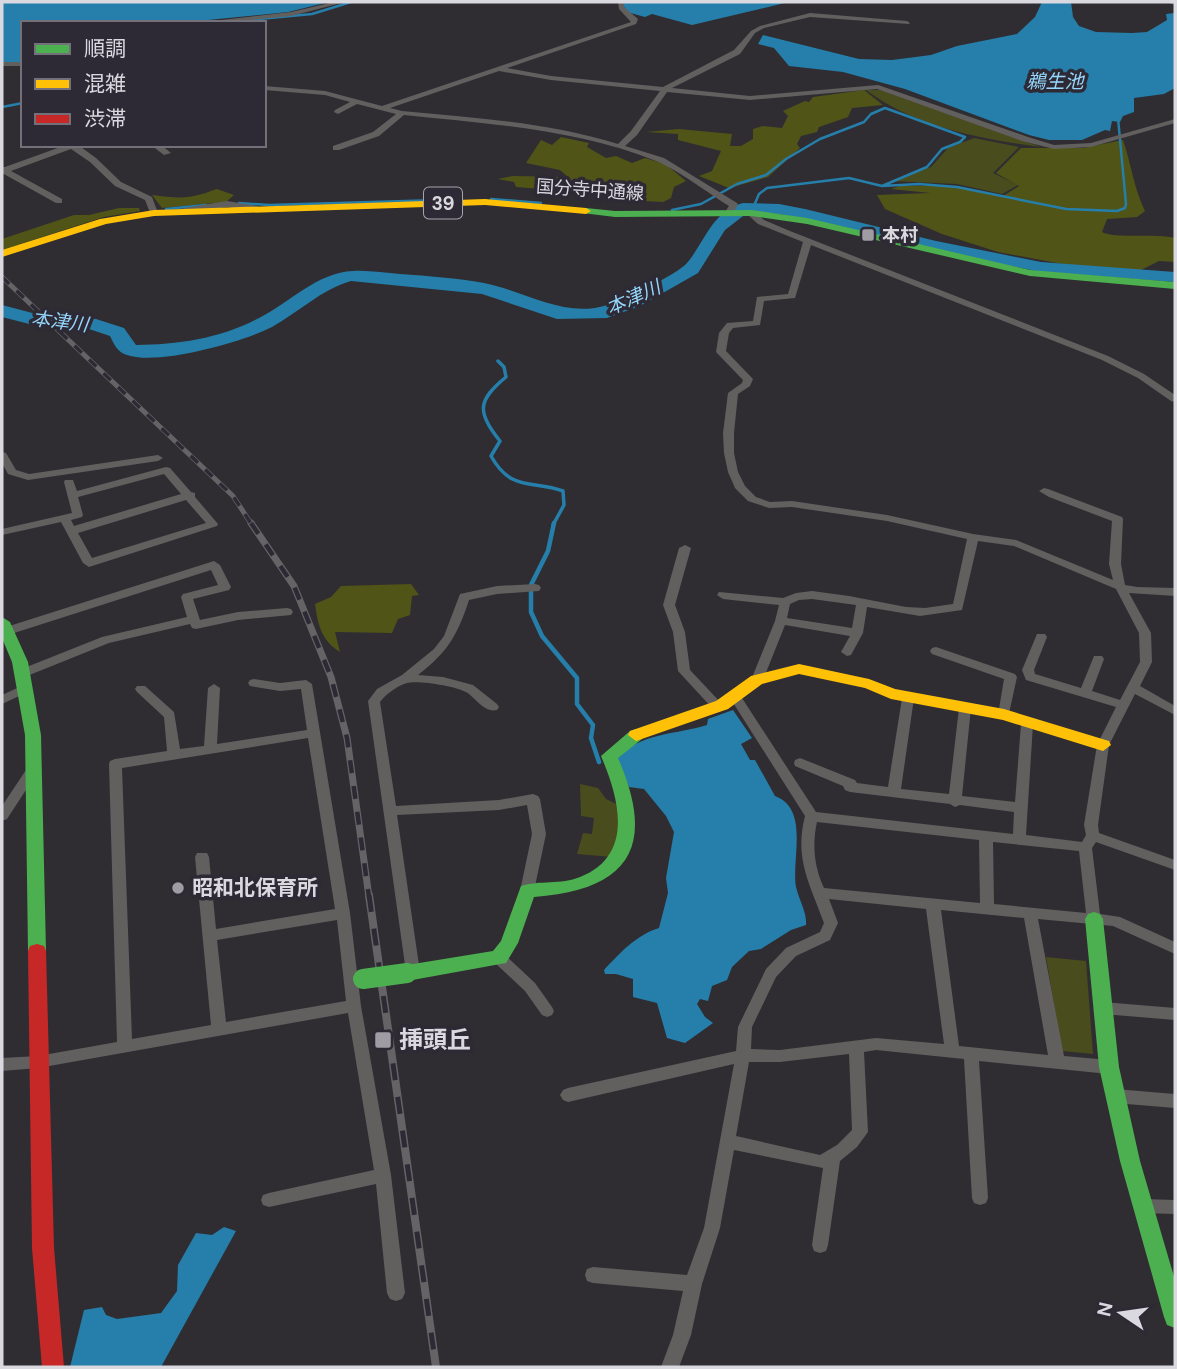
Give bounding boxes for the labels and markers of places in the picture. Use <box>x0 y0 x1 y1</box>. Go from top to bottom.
place label: 本村 <box>882 223 918 247</box>
marker: 本村 <box>860 227 876 243</box>
place label: 昭和北保育所 <box>192 874 318 902</box>
marker: 昭和北保育所 <box>170 880 186 896</box>
place label: 挿頭丘 <box>399 1024 471 1055</box>
marker: 挿頭丘 <box>373 1030 393 1050</box>

